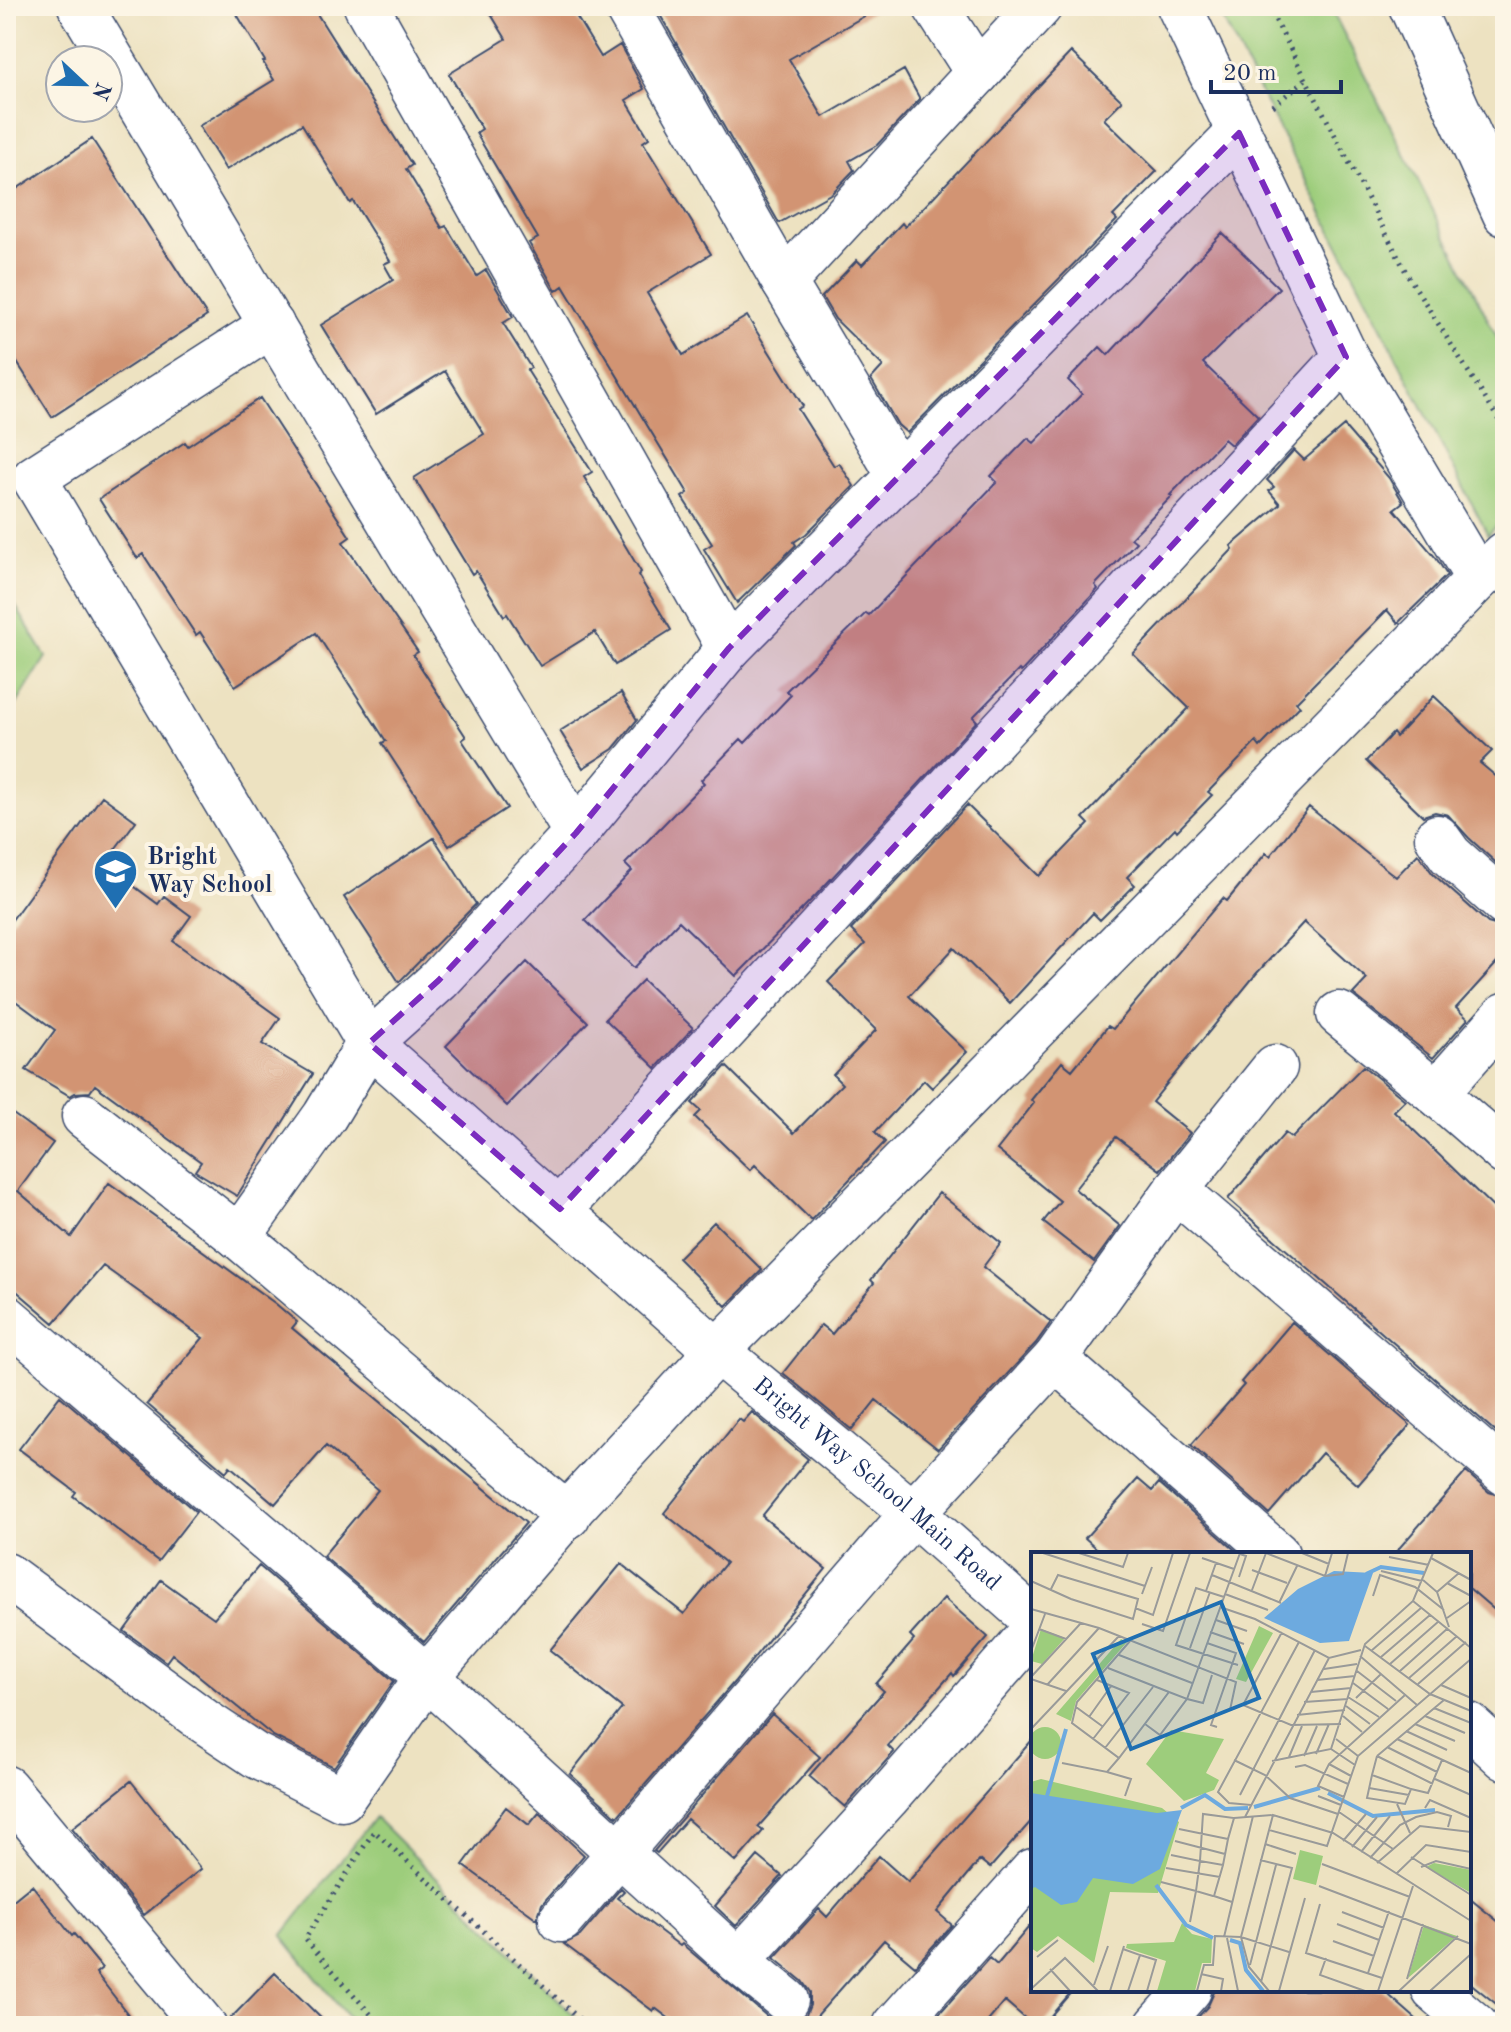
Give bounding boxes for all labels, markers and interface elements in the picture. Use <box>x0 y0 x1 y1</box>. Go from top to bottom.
north arrow <box>44 44 124 124</box>
scale bar <box>1211 44 1341 94</box>
text: 20 m <box>1223 62 1277 86</box>
text: N <box>87 79 114 103</box>
place label: Bright Way School <box>147 846 272 898</box>
school or university icon: Bright Way School <box>92 848 140 911</box>
street label: Bright Way School Main Road <box>748 1374 1004 1596</box>
inset map <box>1031 1552 1471 1992</box>

